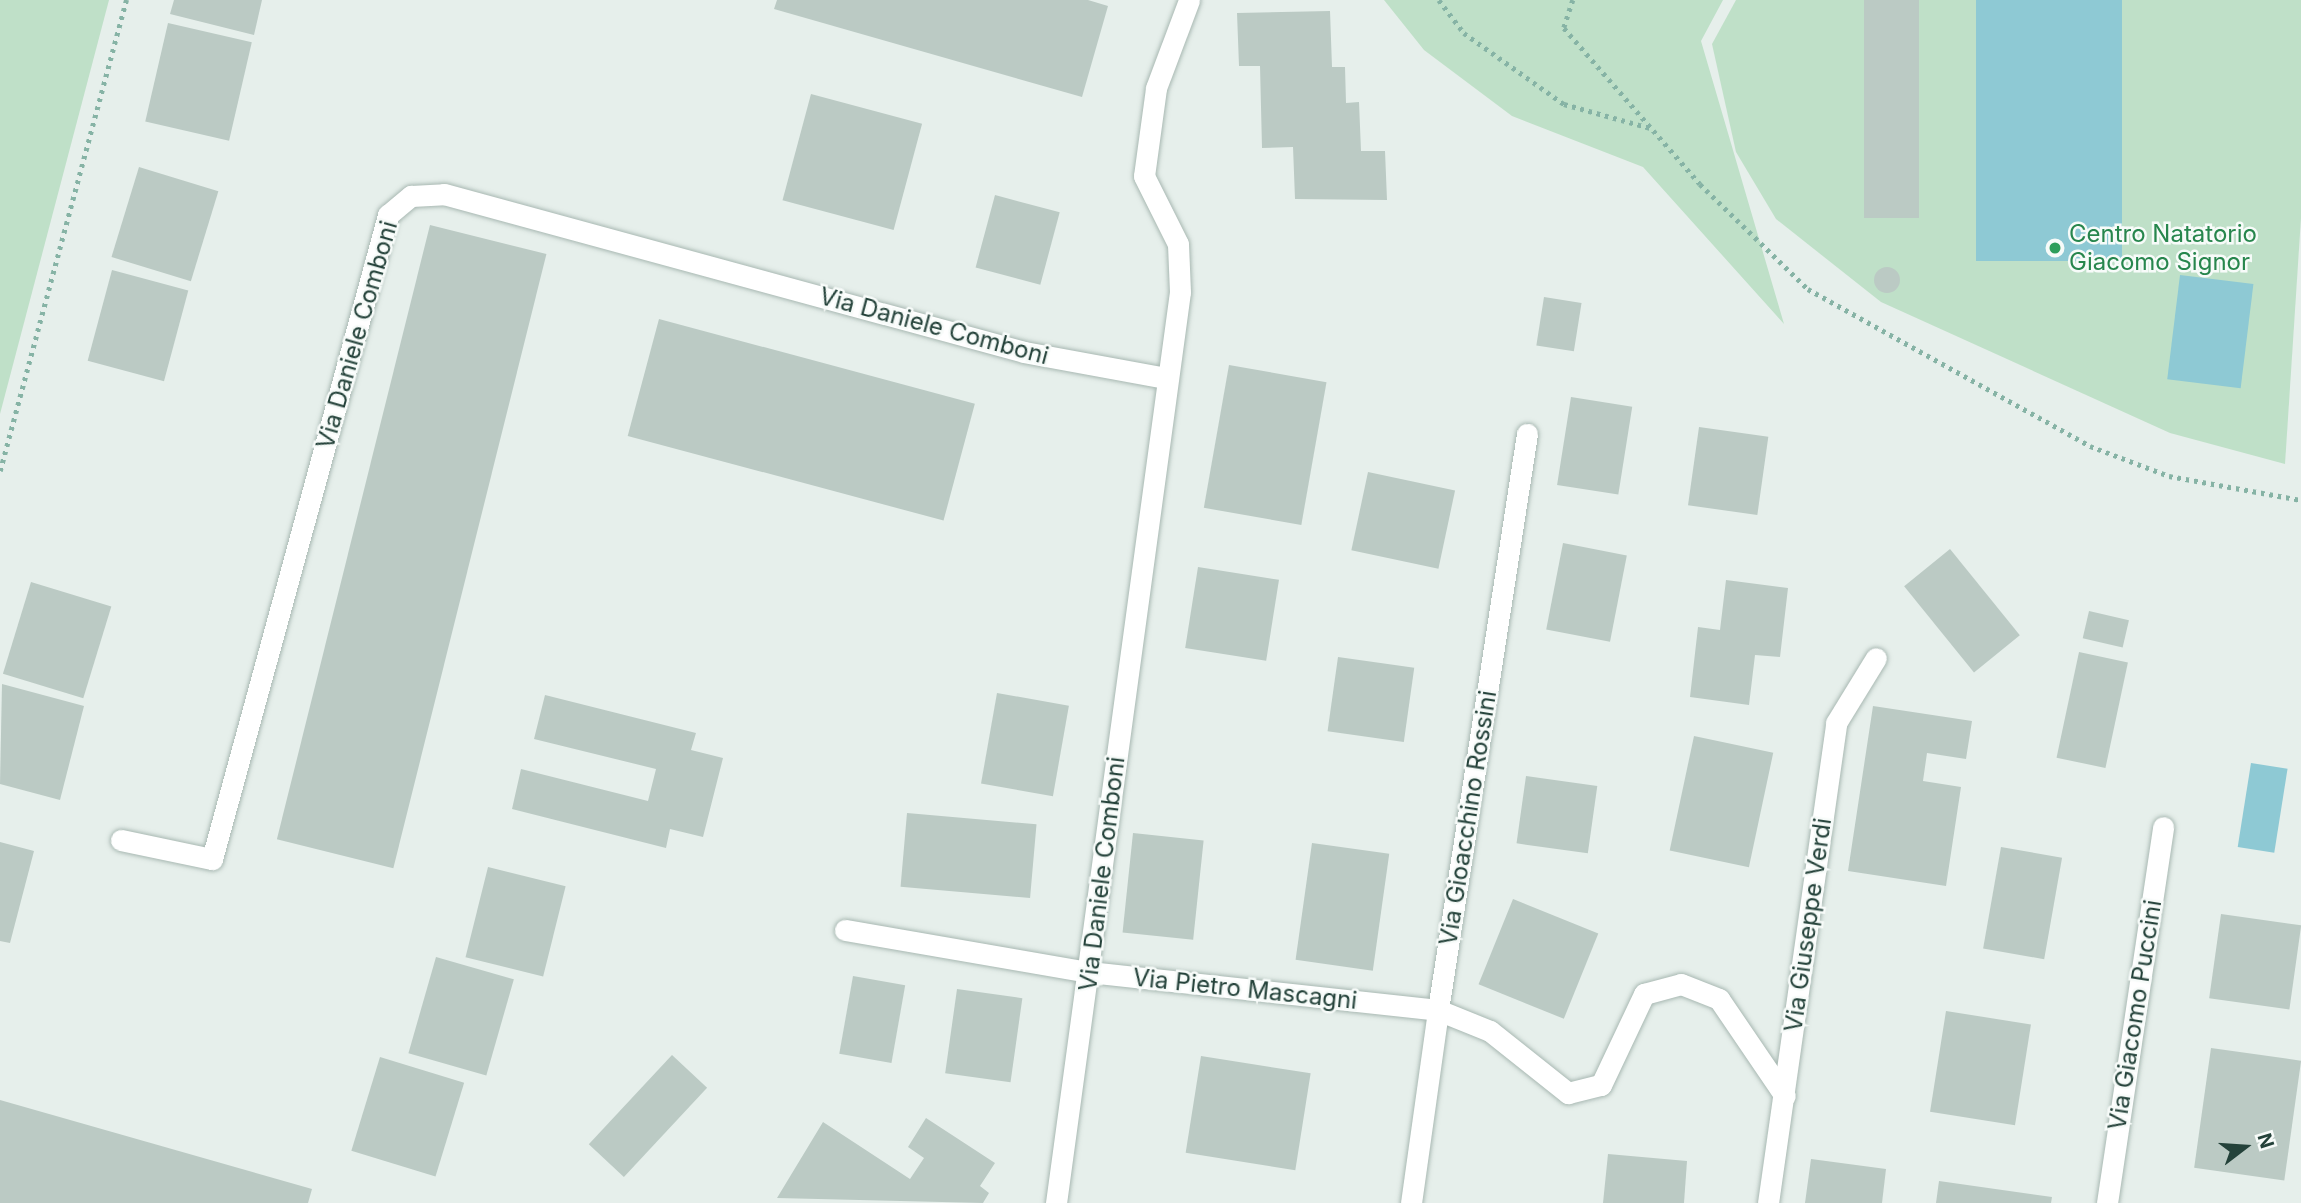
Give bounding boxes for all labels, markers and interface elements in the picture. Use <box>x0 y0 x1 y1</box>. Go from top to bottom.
street label: Via Daniele Comboni <box>311 218 403 452</box>
place label: Centro Natatorio Giacomo Signor <box>2069 220 2257 276</box>
marker: Centro Natatorio Giacomo Signor <box>2047 240 2063 256</box>
street label: Via Daniele Comboni <box>816 282 1052 370</box>
street label: Via Gioacchino Rossini <box>1434 688 1502 948</box>
street label: Via Daniele Comboni <box>1073 755 1131 993</box>
street label: Via Giuseppe Verdi <box>1779 816 1837 1034</box>
street label: Via Giacomo Puccini <box>2103 898 2167 1132</box>
street label: Via Pietro Mascagni <box>1131 963 1359 1015</box>
north arrow <box>2210 1112 2280 1182</box>
text: N <box>2252 1130 2279 1151</box>

